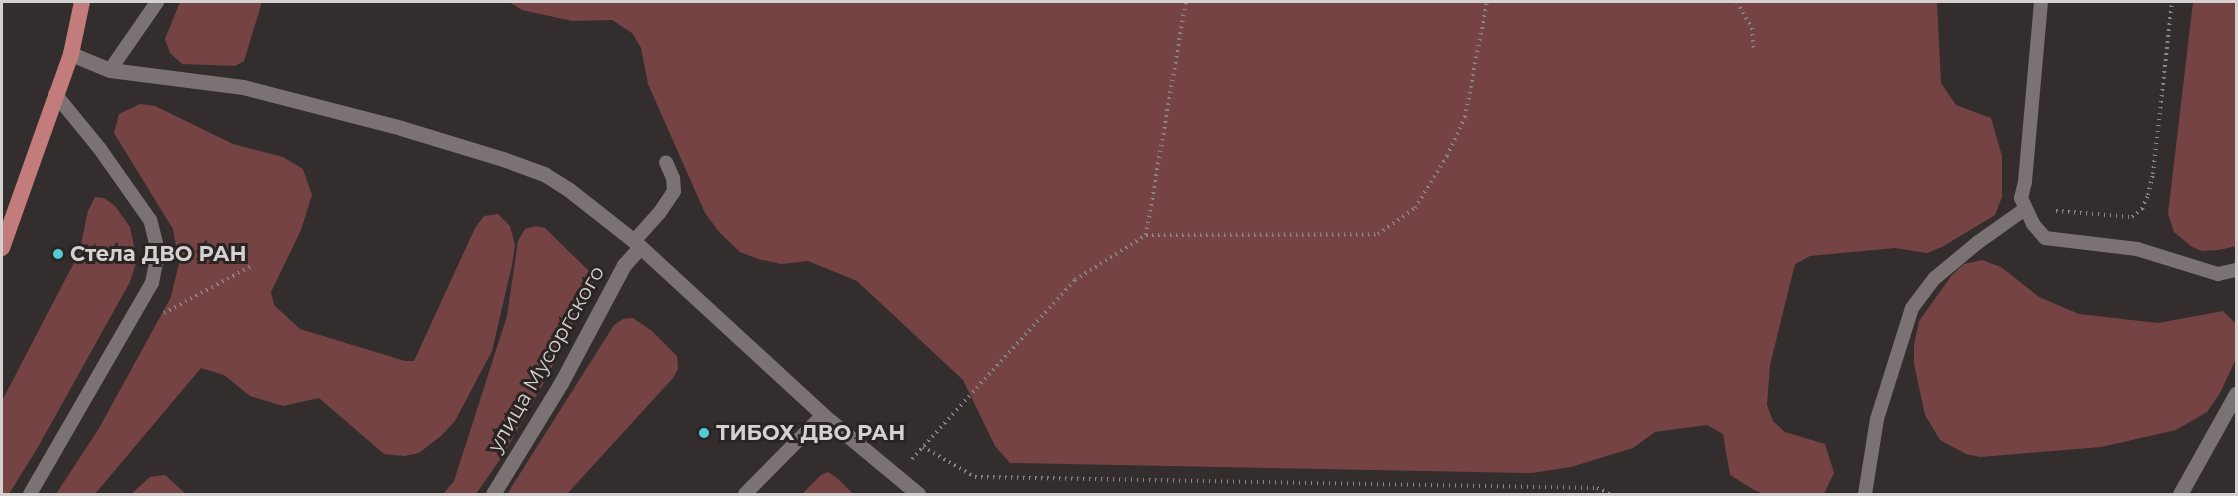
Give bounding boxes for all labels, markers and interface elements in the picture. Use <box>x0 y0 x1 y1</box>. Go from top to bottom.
place label: Стела ДВО РАН <box>70 241 247 267</box>
marker: Стела ДВО РАН <box>51 247 65 261</box>
street label: улица Мусоргского <box>482 261 610 457</box>
place label: ТИБОХ ДВО РАН <box>716 420 905 446</box>
marker: ТИБОХ ДВО РАН <box>697 426 711 440</box>

